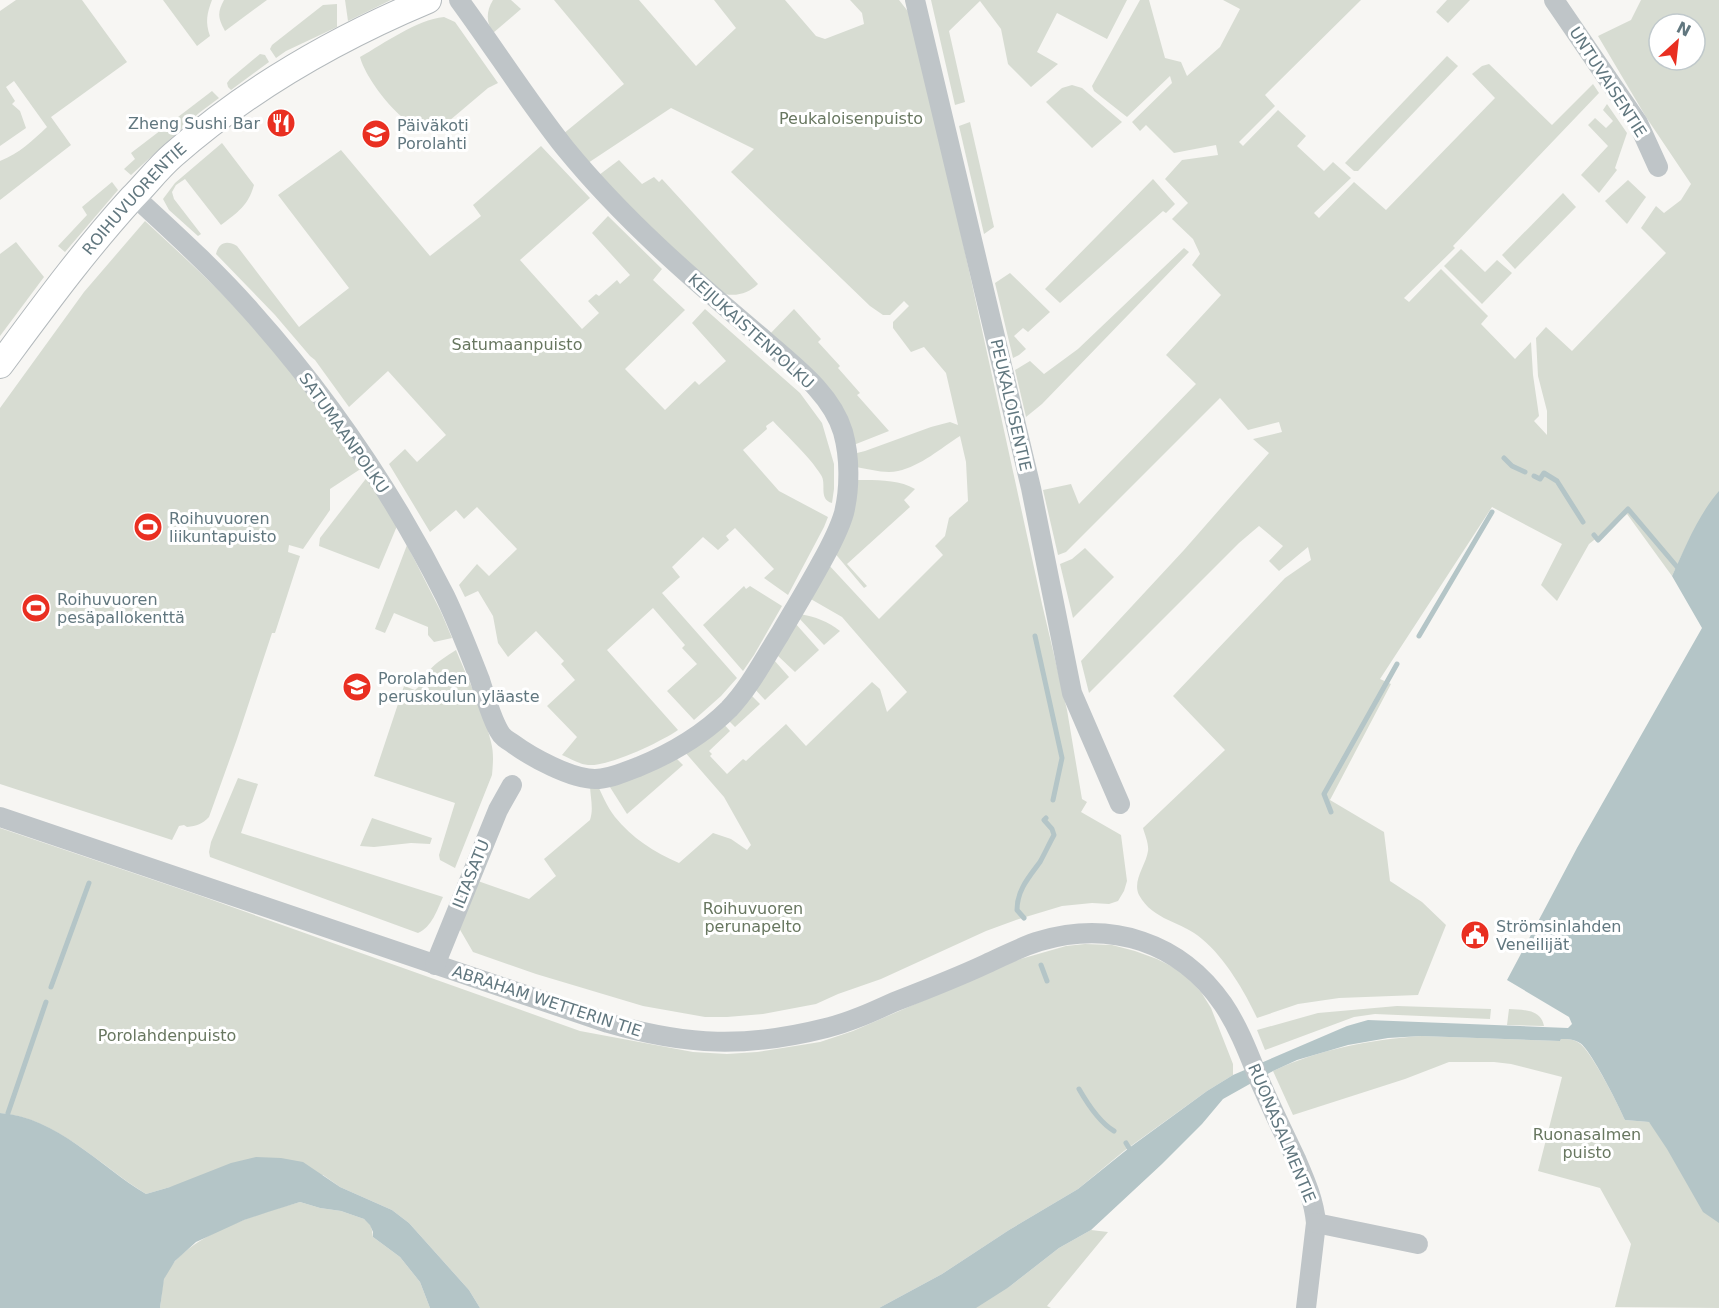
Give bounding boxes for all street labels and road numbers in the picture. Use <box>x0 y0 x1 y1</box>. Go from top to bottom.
street label: UNTUVAISENTIE <box>1565 23 1651 141</box>
street label: ROIHUVUORENTIE <box>78 138 190 258</box>
street label: KEIJUKAISTENPOLKU <box>684 270 818 392</box>
street label: PEUKALOISENTIE <box>987 337 1035 473</box>
street label: SATUMAANPOLKU <box>295 369 393 497</box>
street label: ILTASATU <box>449 837 493 911</box>
street label: ABRAHAM WETTERIN TIE <box>450 961 644 1041</box>
street label: RUONASALMENTIE <box>1244 1061 1320 1205</box>

